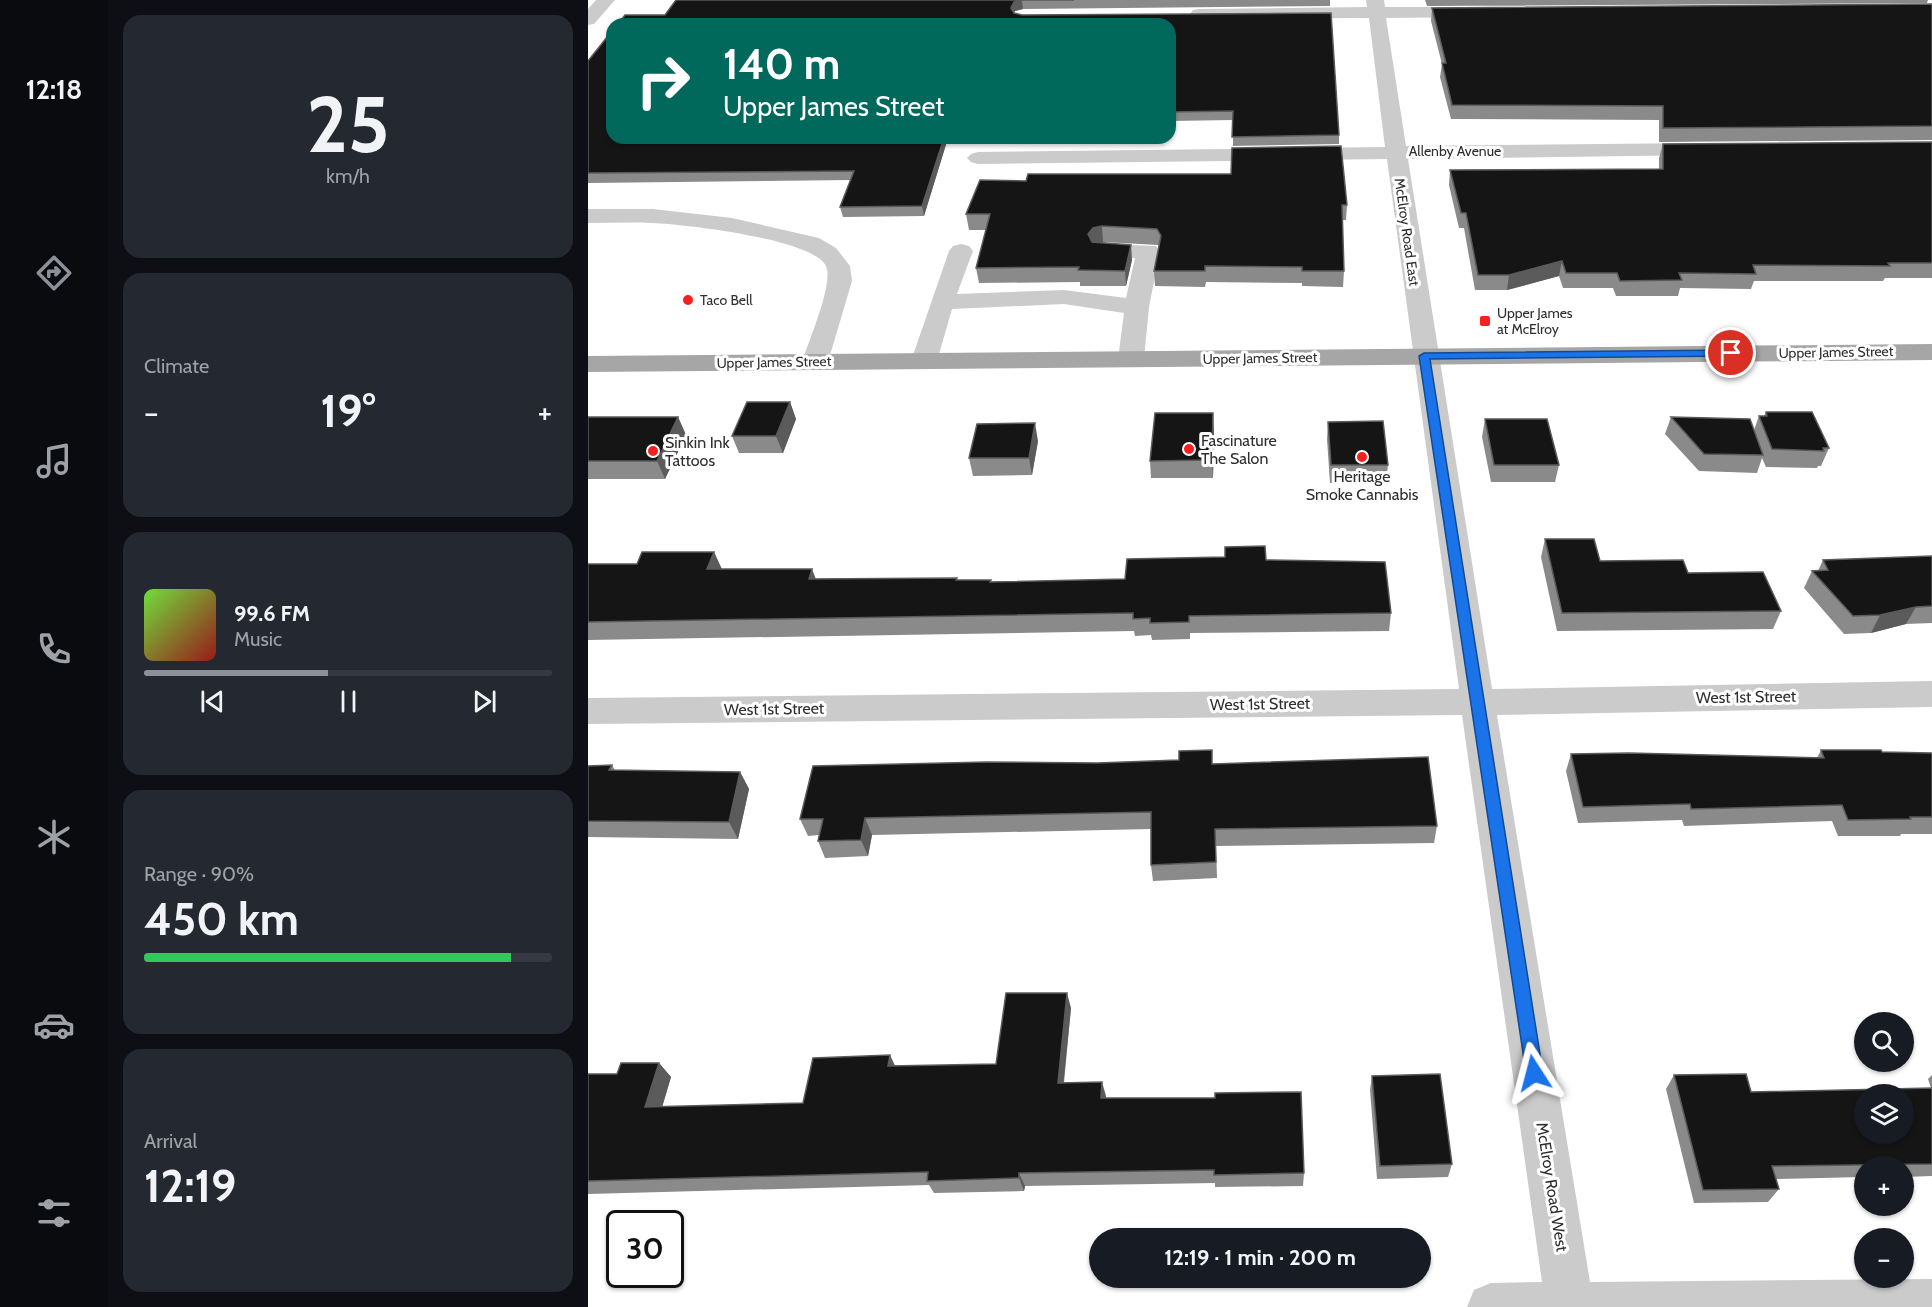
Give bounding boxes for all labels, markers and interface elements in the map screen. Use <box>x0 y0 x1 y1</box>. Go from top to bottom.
text: 140 m <box>723 38 840 90</box>
icon: right <box>624 42 702 120</box>
text: 12:18 <box>26 73 82 106</box>
text: 25 <box>306 77 390 172</box>
text: Upper James Street <box>723 90 944 123</box>
street label: Allenby Avenue <box>1409 142 1501 160</box>
text: km/h <box>326 164 370 188</box>
street label: McElroy Road East <box>1391 177 1424 287</box>
icon: directions <box>33 252 75 294</box>
place label: Taco Bell <box>700 291 753 309</box>
marker: Taco Bell <box>681 293 695 307</box>
place label: Upper James at McElroy <box>1497 304 1573 338</box>
marker: Upper James at McElroy <box>1478 314 1492 328</box>
pin <box>1705 327 1756 378</box>
icon: arrive <box>1714 336 1747 369</box>
street label: Upper James Street <box>1778 342 1894 362</box>
street label: Upper James Street <box>1202 348 1318 368</box>
street label: Upper James Street <box>716 352 832 372</box>
text: Climate <box>144 354 209 378</box>
text: 19° <box>321 384 375 438</box>
text: − <box>144 392 159 432</box>
text: + <box>537 392 552 432</box>
place label: Fascinature The Salon <box>1201 431 1277 468</box>
place label: Sinkin Ink Tattoos <box>665 433 731 470</box>
icon: music <box>33 440 75 482</box>
marker: Fascinature The Salon <box>1182 442 1196 456</box>
marker: Sinkin Ink Tattoos <box>646 444 660 458</box>
marker: Heritage Smoke Cannabis <box>1355 450 1369 464</box>
place label: Heritage Smoke Cannabis <box>1306 467 1419 504</box>
text: 99.6 FM <box>234 600 310 627</box>
text: Music <box>234 627 282 651</box>
icon: phone <box>33 628 75 670</box>
icon: previous <box>196 685 229 718</box>
icon: pause <box>332 685 365 718</box>
icon: next <box>468 685 501 718</box>
street label: West 1st Street <box>1696 687 1797 707</box>
street label: West 1st Street <box>1210 694 1311 714</box>
street label: West 1st Street <box>724 699 825 719</box>
icon: climate <box>33 816 75 858</box>
text: Range · 90% <box>144 862 254 886</box>
text: 450 km <box>144 892 299 946</box>
icon: car <box>33 1004 75 1046</box>
map controls <box>1854 1012 1914 1288</box>
button: search <box>1854 1012 1914 1072</box>
position arrow <box>1502 1041 1566 1105</box>
button: layers <box>1854 1084 1914 1144</box>
street label: McElroy Road West <box>1532 1121 1572 1254</box>
text: Arrival <box>144 1129 197 1153</box>
button: + <box>1854 1156 1914 1216</box>
text: 12:19 <box>144 1159 236 1213</box>
icon: filters <box>33 1192 75 1234</box>
speed limit sign: 30 <box>606 1210 684 1288</box>
button: − <box>1854 1228 1914 1288</box>
text: 12:19 · 1 min · 200 m <box>1164 1244 1356 1271</box>

